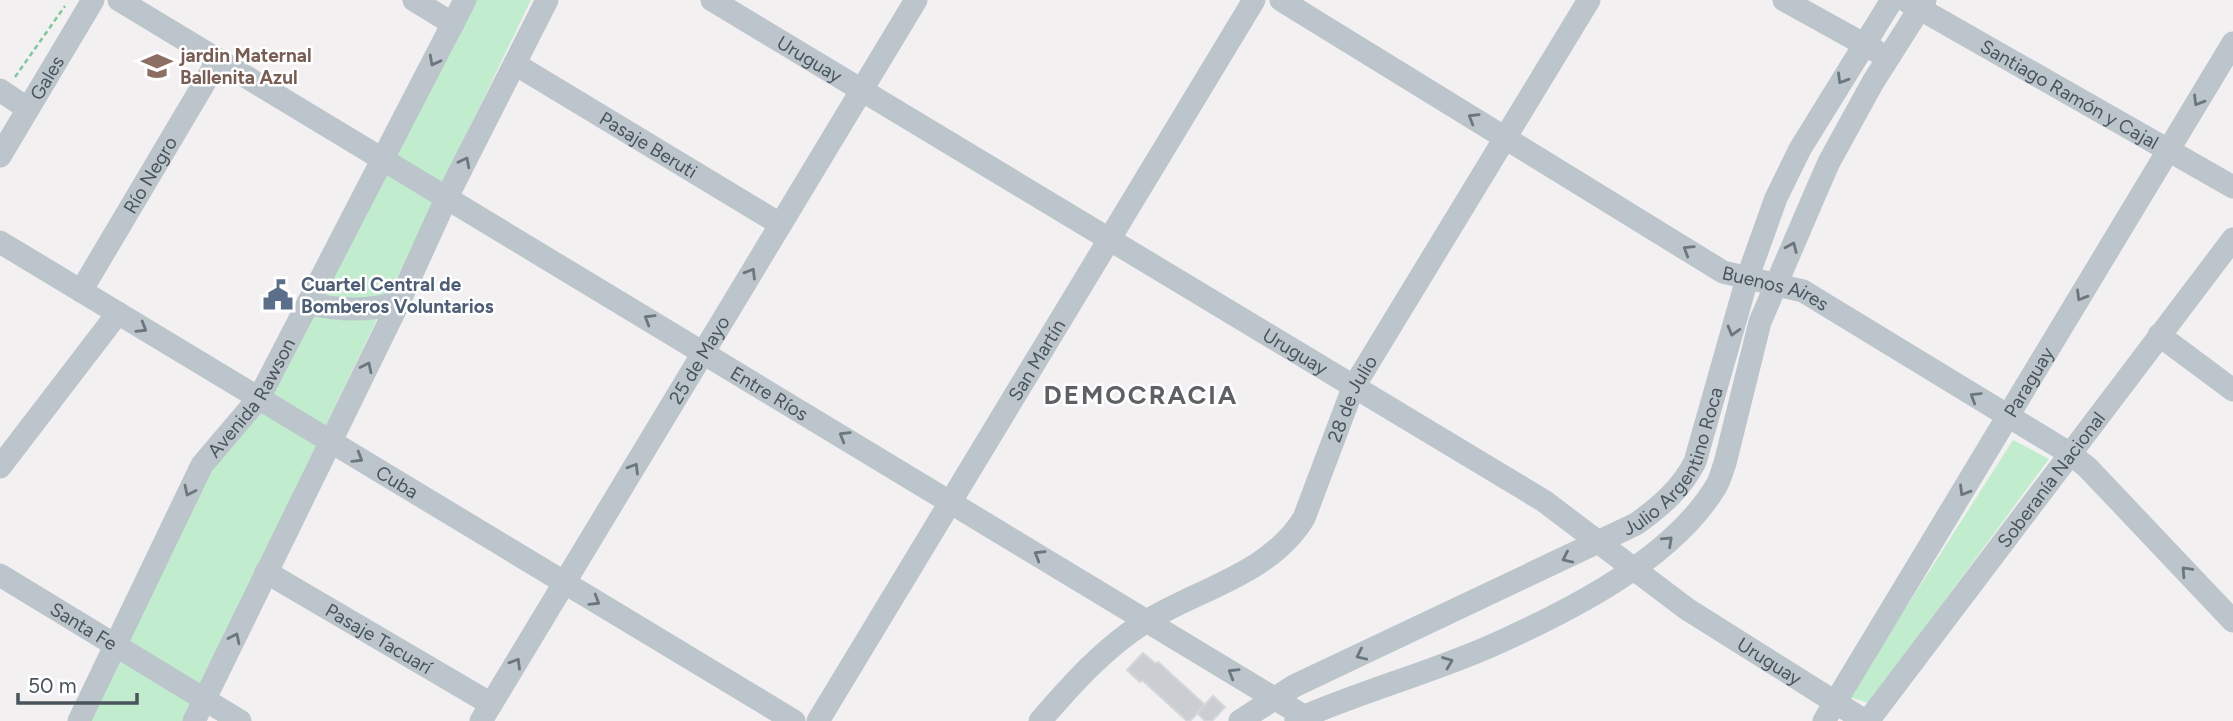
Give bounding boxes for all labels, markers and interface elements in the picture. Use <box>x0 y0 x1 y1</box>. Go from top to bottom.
street label: Uruguay <box>773 31 846 88</box>
street label: Santiago Ramón y Cajal <box>1976 35 2163 154</box>
place label: jardin Maternal Ballenita Azul <box>178 44 312 89</box>
school or university icon: jardin Maternal Ballenita Azul <box>140 49 174 83</box>
street label: Gales <box>25 52 69 104</box>
one-way arrow <box>428 53 442 66</box>
one-way arrow <box>1838 71 1851 84</box>
one-way arrow <box>2193 93 2206 106</box>
street label: Pasaje Beruti <box>595 107 701 183</box>
one-way arrow <box>1468 113 1481 126</box>
street label: Río Negro <box>119 132 182 218</box>
one-way arrow <box>457 157 471 169</box>
one-way arrow <box>1784 241 1798 254</box>
one-way arrow <box>1682 245 1695 258</box>
street label: Buenos Aires <box>1720 261 1833 316</box>
one-way arrow <box>743 268 756 281</box>
place label: Cuartel Central de Bomberos Voluntarios <box>301 273 494 318</box>
public building icon: Cuartel Central de Bomberos Voluntarios <box>261 278 295 312</box>
one-way arrow <box>2076 289 2089 302</box>
street label: 25 de Mayo <box>664 312 735 408</box>
one-way arrow <box>644 314 657 327</box>
street label: San Martín <box>1003 315 1070 405</box>
one-way arrow <box>135 320 148 333</box>
street label: Uruguay <box>1258 323 1332 380</box>
one-way arrow <box>1727 325 1742 337</box>
street label: Avenida Rawson <box>203 334 300 462</box>
street label: Paraguay <box>1999 343 2059 422</box>
street label: 28 de Julio <box>1323 351 1382 445</box>
street label: Entre Ríos <box>726 361 812 426</box>
one-way arrow <box>358 362 372 374</box>
district label: DEMOCRACIA <box>1044 379 1238 411</box>
street label: Julio Argentino Roca <box>1619 385 1728 541</box>
one-way arrow <box>1969 392 1982 405</box>
street label: Soberanía Nacional <box>1993 407 2110 552</box>
one-way arrow <box>839 432 852 445</box>
one-way arrow <box>351 450 364 463</box>
street label: Cuba <box>372 461 422 504</box>
one-way arrow <box>625 462 638 475</box>
one-way arrow <box>184 484 198 496</box>
one-way arrow <box>1959 484 1972 497</box>
one-way arrow <box>1660 537 1673 549</box>
one-way arrow <box>1033 550 1046 563</box>
one-way arrow <box>1561 550 1574 564</box>
one-way arrow <box>2182 566 2195 579</box>
one-way arrow <box>588 593 601 606</box>
street label: Santa Fe <box>46 597 121 655</box>
street label: Pasaje Tacuarí <box>321 598 438 680</box>
one-way arrow <box>226 633 240 645</box>
street label: Uruguay <box>1733 633 1806 690</box>
one-way arrow <box>1355 647 1368 661</box>
one-way arrow <box>1442 656 1454 670</box>
one-way arrow <box>508 657 521 670</box>
scale bar <box>18 662 136 706</box>
one-way arrow <box>1228 668 1241 681</box>
text: 50 m <box>28 673 77 698</box>

